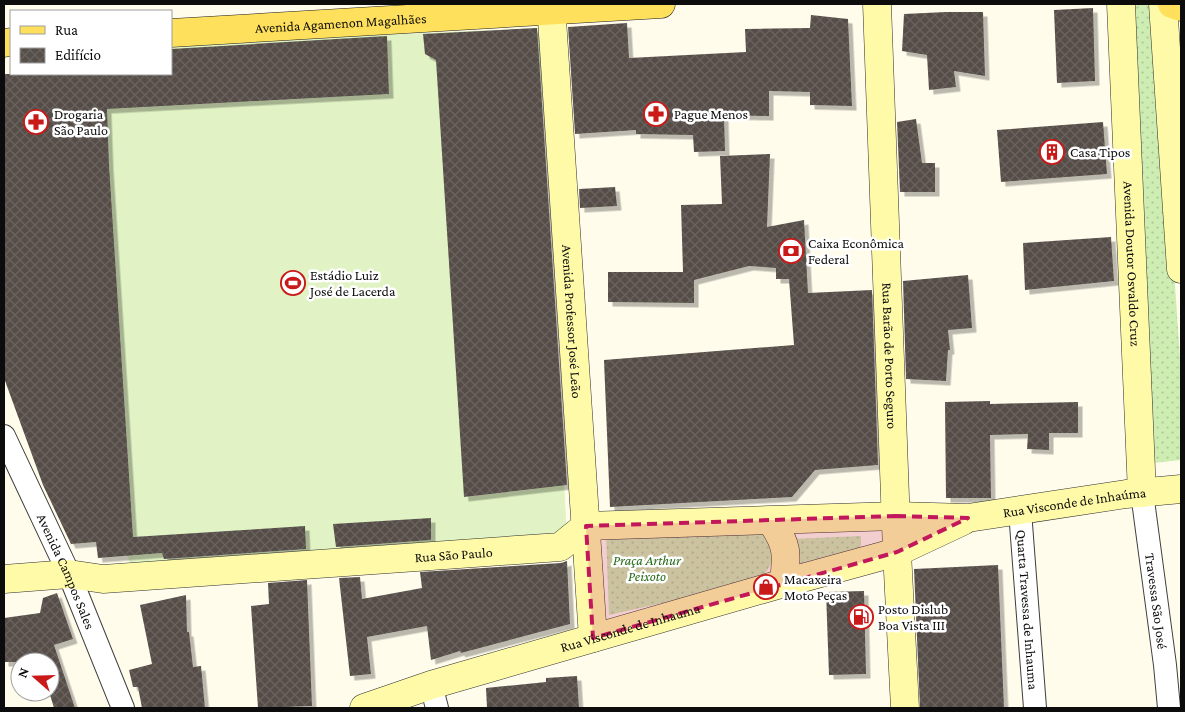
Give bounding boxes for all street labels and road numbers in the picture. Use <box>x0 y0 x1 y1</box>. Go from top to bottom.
street label: Avenida Agamenon Magalhães <box>255 10 427 36</box>
street label: Avenida Doutor Osvaldo Cruz <box>1121 181 1144 347</box>
street label: Avenida Professor José Leão <box>559 244 585 399</box>
street label: Rua Barão de Porto Seguro <box>879 282 901 429</box>
street label: Rua Visconde de Inhaúma <box>1002 484 1147 521</box>
street label: Avenida Campos Sales <box>34 511 98 631</box>
street label: Quarta Travessa de Inhauma <box>1013 529 1042 691</box>
street label: Rua São Paulo <box>414 544 493 565</box>
street label: Travessa São José <box>1142 552 1171 650</box>
street label: Rua Visconde de Inhauma <box>558 600 702 655</box>

